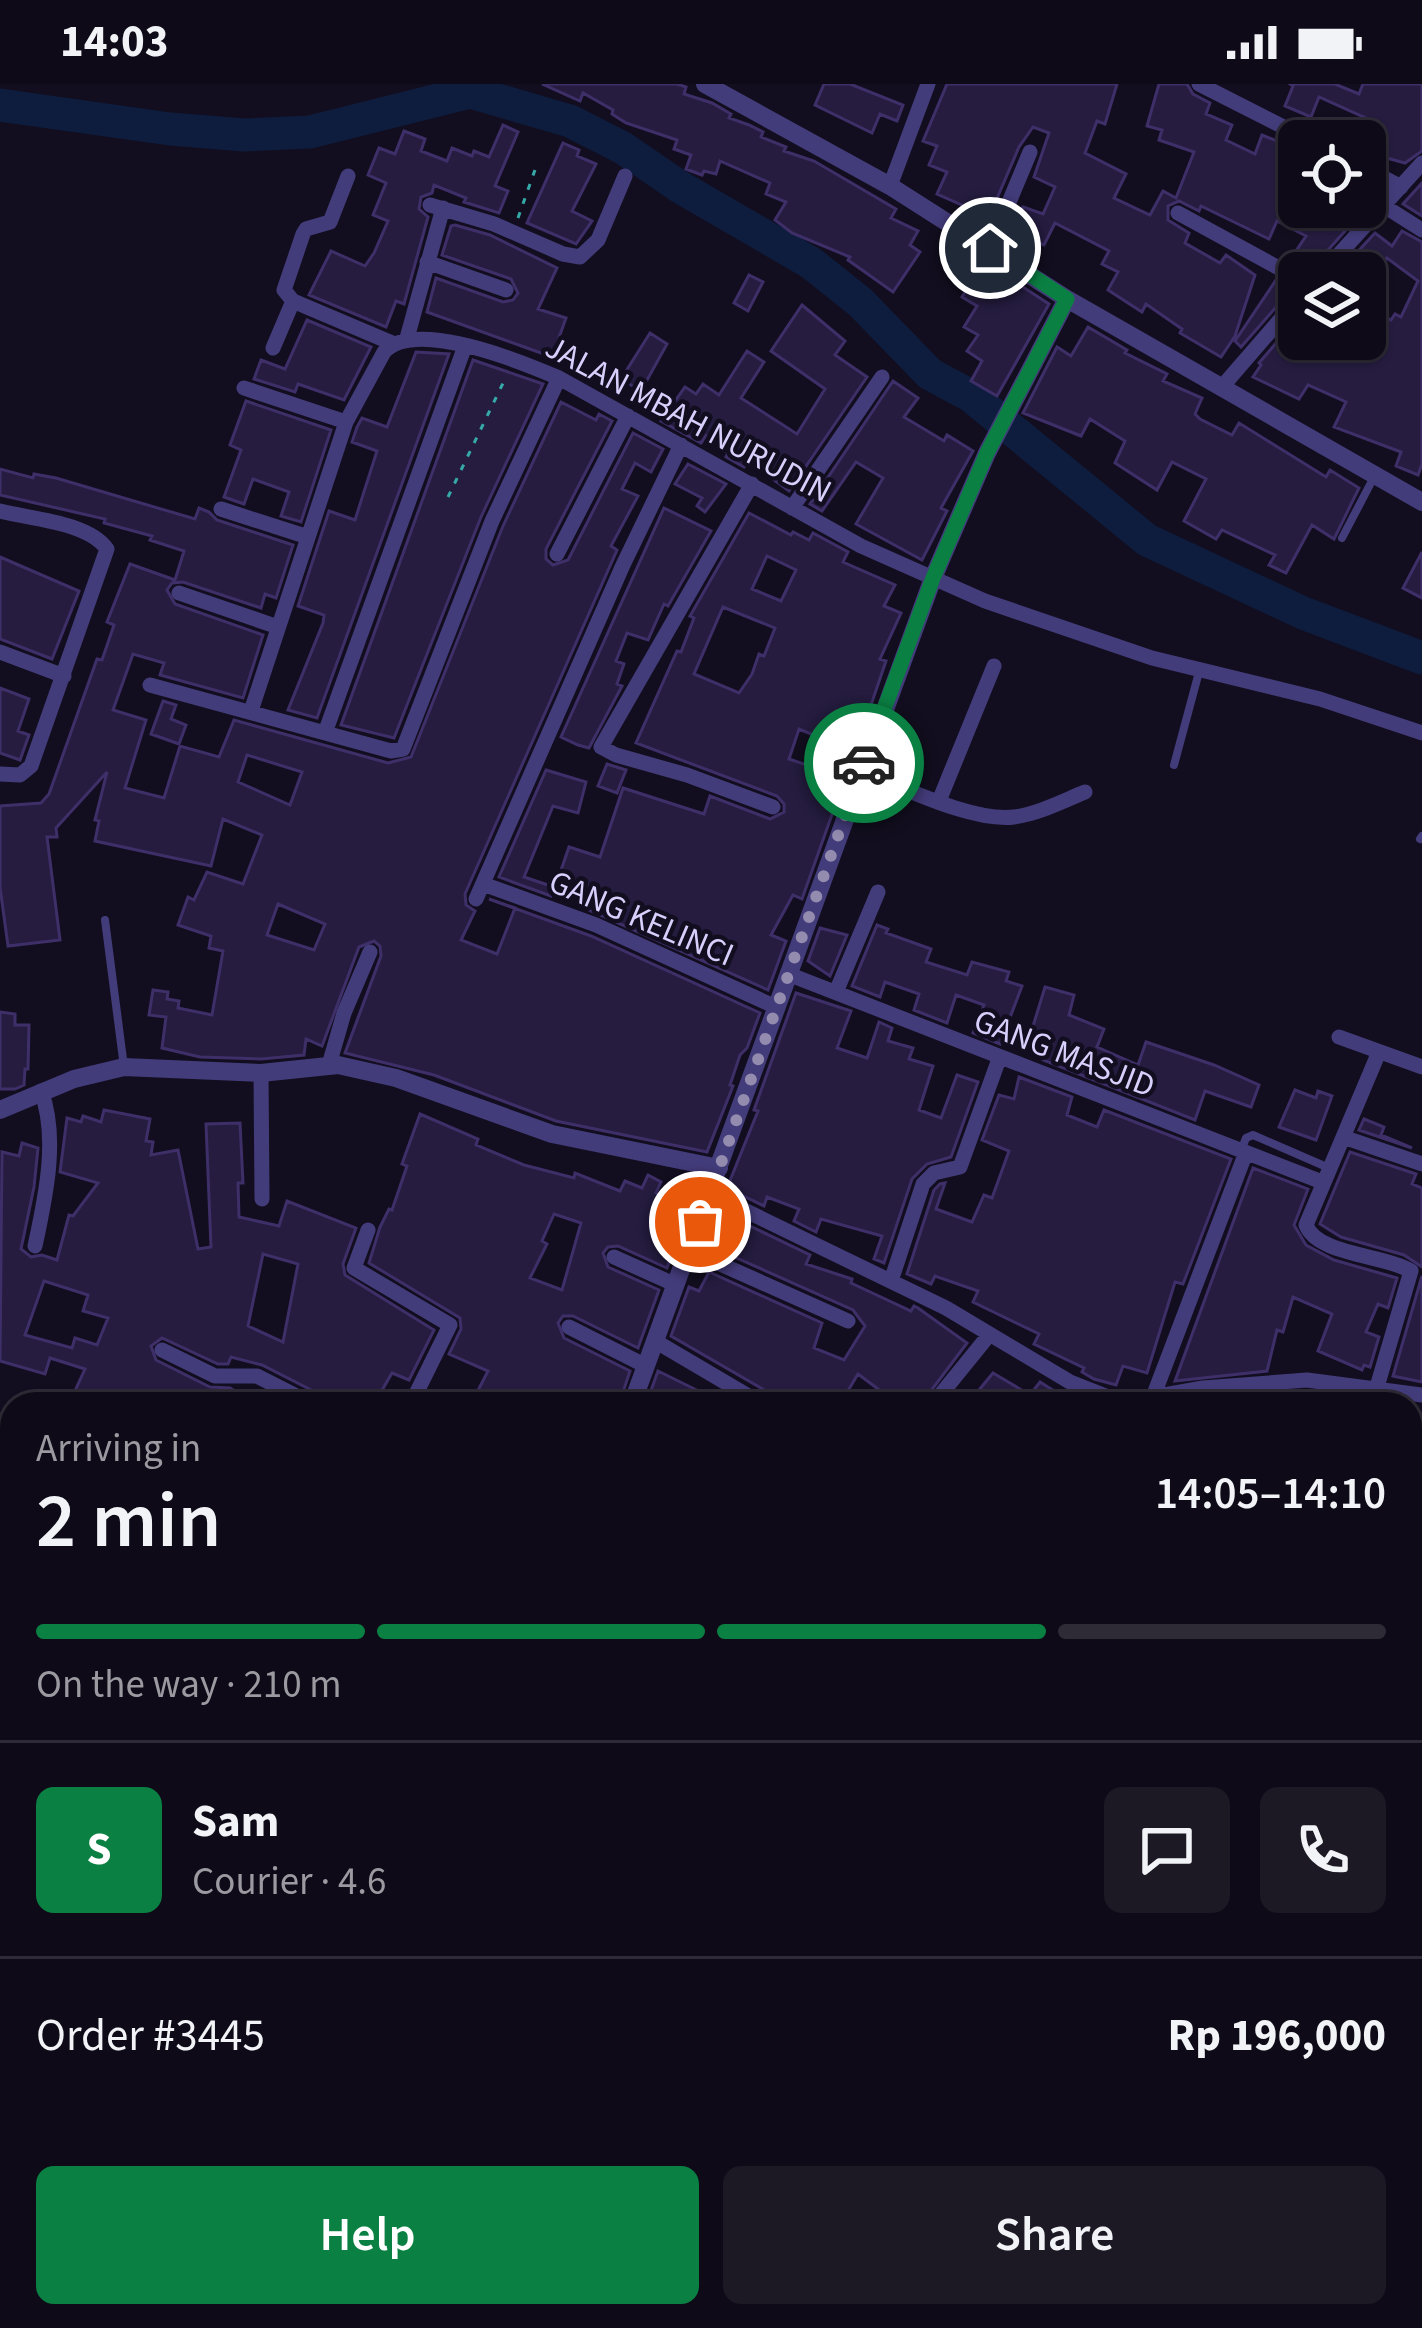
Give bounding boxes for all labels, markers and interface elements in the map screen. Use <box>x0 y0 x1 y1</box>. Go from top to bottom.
text: 14:03 <box>60 10 169 74</box>
map controls <box>1278 120 1386 360</box>
button: locate <box>1278 120 1386 228</box>
pin <box>939 197 1041 299</box>
icon: home <box>957 215 1023 281</box>
button: layers <box>1278 252 1386 360</box>
street label: JALAN MBAH NURUDIN <box>537 324 840 515</box>
courier <box>804 703 924 823</box>
icon: car <box>831 730 897 796</box>
street label: GANG KELINCI <box>542 858 741 978</box>
street label: GANG MASJID <box>967 997 1162 1109</box>
pin <box>649 1171 751 1273</box>
icon: bag <box>667 1189 733 1255</box>
text: Arriving in <box>36 1421 201 1477</box>
text: 14:05–14:10 <box>1155 1462 1386 1526</box>
text: 2 min <box>36 1466 221 1577</box>
text: On the way · 210 m <box>36 1657 342 1713</box>
button: chat <box>1104 1787 1230 1913</box>
button: phone <box>1260 1787 1386 1913</box>
text: Sam <box>192 1790 279 1854</box>
text: S <box>86 1818 112 1882</box>
text: Courier · 4.6 <box>192 1854 386 1910</box>
text: Order #3445 <box>36 2004 265 2068</box>
text: Rp 196,000 <box>1168 2004 1386 2068</box>
button: Help <box>36 2166 699 2304</box>
button: Share <box>723 2166 1386 2304</box>

